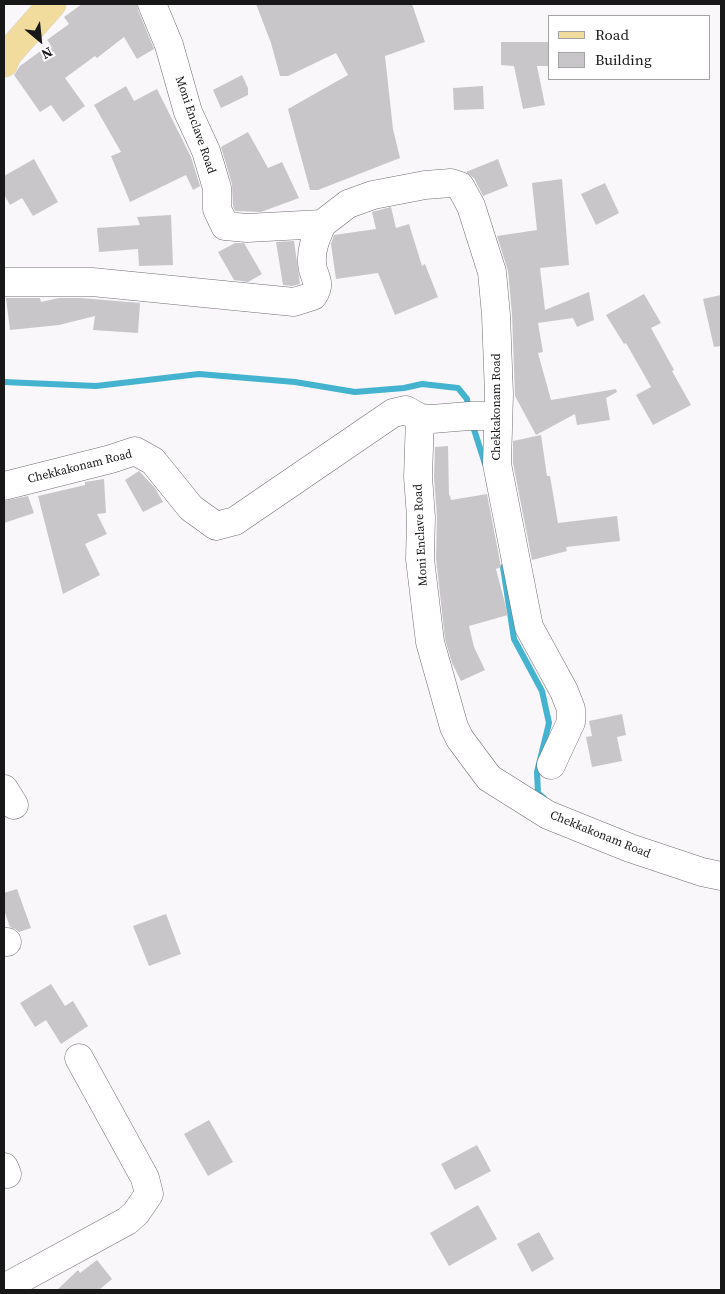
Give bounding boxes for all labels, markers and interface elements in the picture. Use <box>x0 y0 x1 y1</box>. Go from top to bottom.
north arrow <box>15 15 65 65</box>
legend <box>548 15 710 80</box>
text: Road <box>595 24 629 45</box>
text: N <box>38 42 56 64</box>
text: Building <box>595 49 652 70</box>
street label: Moni Enclave Road <box>172 74 218 176</box>
street label: Chekkakonam Road <box>490 353 504 461</box>
street label: Chekkakonam Road <box>26 447 134 487</box>
street label: Moni Enclave Road <box>411 484 431 586</box>
street label: Chekkakonam Road <box>548 808 652 862</box>

